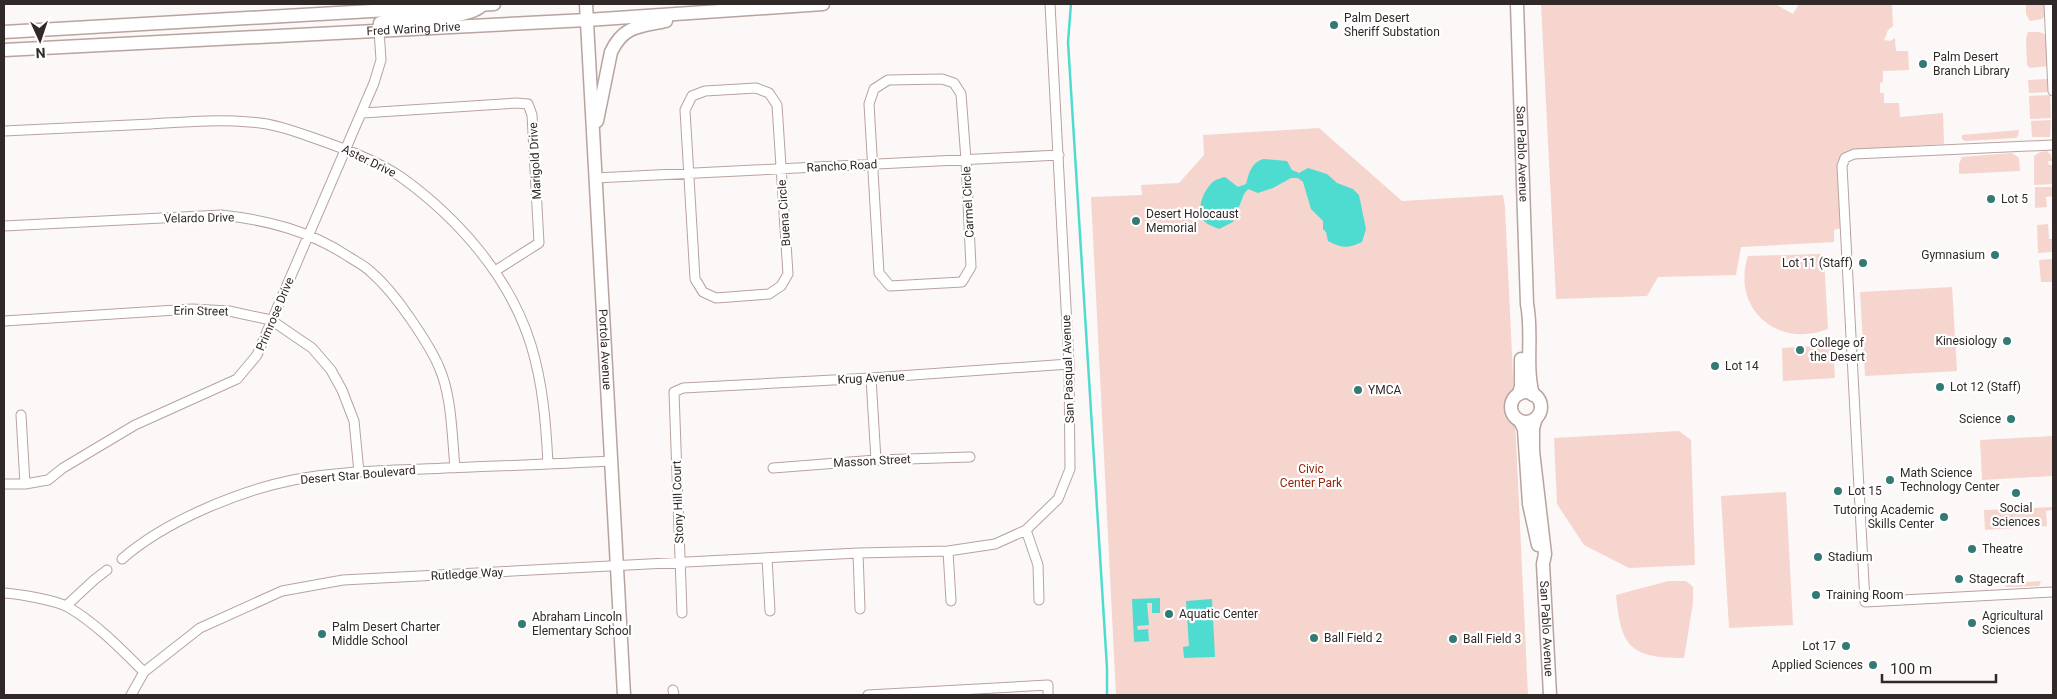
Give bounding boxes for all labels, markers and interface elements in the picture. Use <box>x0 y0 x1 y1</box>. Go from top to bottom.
place label: Palm Desert Sheriff Substation <box>1344 11 1440 39</box>
north arrow <box>15 15 65 65</box>
marker: Palm Desert Sheriff Substation <box>1328 19 1340 31</box>
street label: Fred Waring Drive <box>366 20 461 38</box>
text: N <box>35 45 46 61</box>
place label: Palm Desert Branch Library <box>1933 50 2010 78</box>
marker: Palm Desert Branch Library <box>1917 58 1929 70</box>
street label: San Pablo Avenue <box>1513 106 1531 202</box>
street label: Marigold Drive <box>526 122 544 200</box>
street label: Aster Drive <box>340 142 398 180</box>
street label: Rancho Road <box>806 157 878 175</box>
street label: Carmel Circle <box>959 166 977 238</box>
street label: Buena Circle <box>775 179 793 247</box>
place label: Lot 5 <box>2001 192 2028 206</box>
marker: Lot 5 <box>1985 193 1997 205</box>
place label: Desert Holocaust Memorial <box>1146 207 1239 235</box>
street label: Velardo Drive <box>164 210 234 226</box>
marker: Desert Holocaust Memorial <box>1130 215 1142 227</box>
place label: Gymnasium <box>1921 248 1985 262</box>
marker: Gymnasium <box>1989 249 2001 261</box>
place label: Lot 11 (Staff) <box>1782 256 1853 270</box>
marker: Lot 11 (Staff) <box>1857 257 1869 269</box>
street label: Primrose Drive <box>253 275 297 353</box>
street label: Erin Street <box>173 304 229 318</box>
street label: Portola Avenue <box>596 309 614 390</box>
street label: San Pasqual Avenue <box>1059 314 1077 424</box>
place label: Kinesiology <box>1935 334 1997 348</box>
marker: Kinesiology <box>2001 335 2013 347</box>
place label: College of the Desert <box>1810 336 1865 364</box>
marker: College of the Desert <box>1794 344 1806 356</box>
place label: Lot 14 <box>1725 359 1759 373</box>
marker: Lot 14 <box>1709 360 1721 372</box>
street label: Krug Avenue <box>837 369 905 387</box>
place label: Lot 12 (Staff) <box>1950 380 2021 394</box>
marker: Lot 12 (Staff) <box>1934 381 1946 393</box>
place label: YMCA <box>1368 383 1401 397</box>
marker: YMCA <box>1352 384 1364 396</box>
place label: Science <box>1959 412 2001 426</box>
marker: Science <box>2005 413 2017 425</box>
street label: Masson Street <box>833 452 911 470</box>
street label: Stony Hill Court <box>670 460 686 544</box>
park label: Civic Center Park <box>1280 462 1343 490</box>
street label: Desert Star Boulevard <box>300 463 416 487</box>
place label: Math Science Technology Center <box>1900 466 2000 494</box>
marker: Math Science Technology Center <box>1884 474 1896 486</box>
place label: Lot 15 <box>1848 484 1882 498</box>
marker: Lot 15 <box>1832 485 1844 497</box>
marker: Social Sciences <box>2010 487 2022 499</box>
place label: Social Sciences <box>1992 501 2040 529</box>
place label: Tutoring Academic Skills Center <box>1833 503 1934 531</box>
marker: Tutoring Academic Skills Center <box>1938 511 1950 523</box>
place label: Theatre <box>1982 542 2023 556</box>
marker: Theatre <box>1966 543 1978 555</box>
place label: Stadium <box>1828 550 1872 564</box>
marker: Stadium <box>1812 551 1824 563</box>
street label: Rutledge Way <box>430 565 504 583</box>
place label: Stagecraft <box>1969 572 2024 586</box>
marker: Stagecraft <box>1953 573 1965 585</box>
street label: San Pablo Avenue <box>1537 580 1556 677</box>
place label: Training Room <box>1826 588 1904 602</box>
marker: Training Room <box>1810 589 1822 601</box>
place label: Aquatic Center <box>1179 607 1258 621</box>
marker: Aquatic Center <box>1163 608 1175 620</box>
place label: Agricultural Sciences <box>1982 609 2043 637</box>
place label: Abraham Lincoln Elementary School <box>532 610 632 638</box>
marker: Agricultural Sciences <box>1966 617 1978 629</box>
marker: Abraham Lincoln Elementary School <box>516 618 528 630</box>
place label: Palm Desert Charter Middle School <box>332 620 440 648</box>
marker: Palm Desert Charter Middle School <box>316 628 328 640</box>
place label: Ball Field 2 <box>1324 631 1382 645</box>
marker: Ball Field 2 <box>1308 632 1320 644</box>
place label: Ball Field 3 <box>1463 632 1521 646</box>
marker: Ball Field 3 <box>1447 633 1459 645</box>
place label: Lot 17 <box>1802 639 1836 653</box>
marker: Lot 17 <box>1840 640 1852 652</box>
scale bar <box>1882 652 1996 684</box>
place label: Applied Sciences <box>1772 658 1863 672</box>
marker: Applied Sciences <box>1867 659 1879 671</box>
text: 100 m <box>1890 660 1932 678</box>

